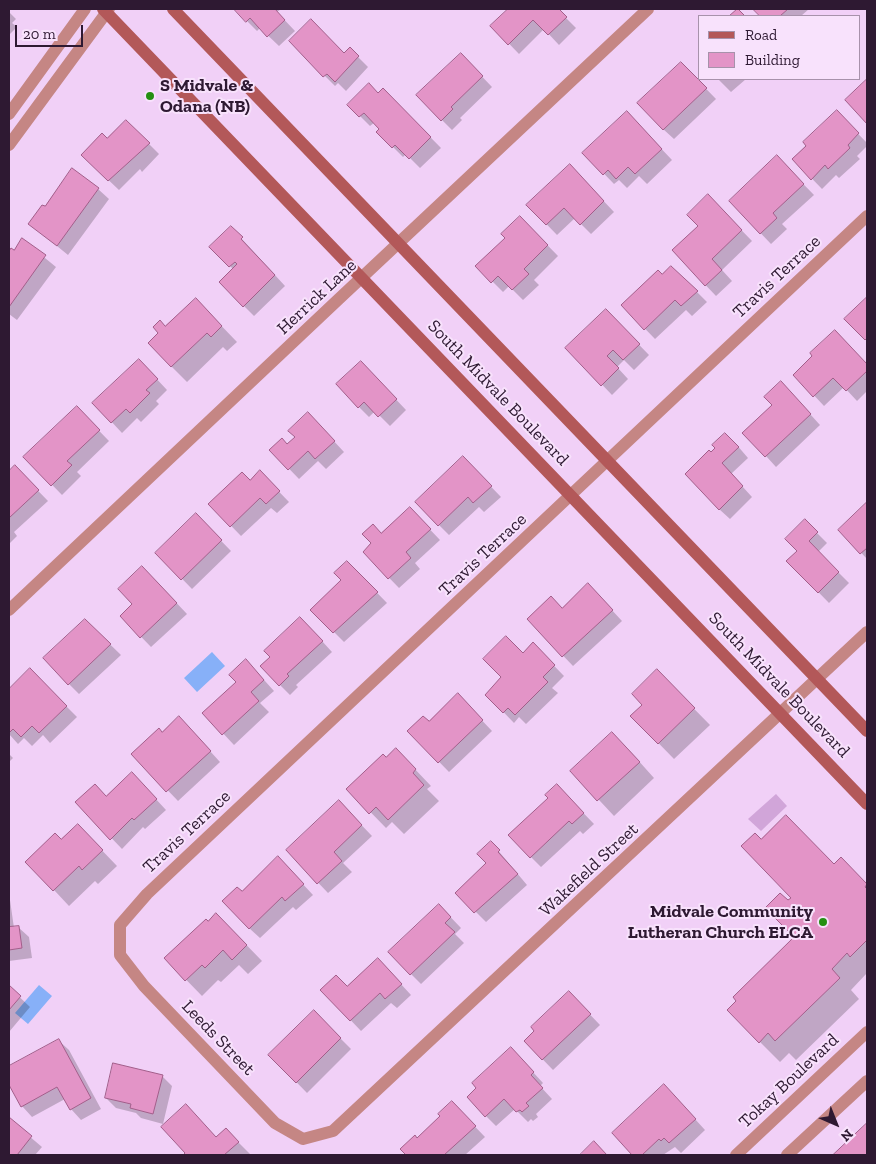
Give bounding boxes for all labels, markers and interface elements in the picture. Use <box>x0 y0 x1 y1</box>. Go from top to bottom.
scale bar <box>18 15 85 47</box>
legend <box>698 15 861 80</box>
text: 20 m <box>23 25 56 43</box>
text: Road <box>745 26 777 44</box>
text: Building <box>745 51 800 69</box>
place label: S Midvale & Odana (NB) <box>160 75 253 118</box>
marker: S Midvale & Odana (NB) <box>144 90 156 102</box>
street label: Travis Terrace <box>729 231 825 323</box>
street label: Herrick Lane <box>273 255 361 339</box>
street label: South Midvale Boulevard <box>423 316 573 470</box>
street label: Travis Terrace <box>435 509 531 601</box>
street label: South Midvale Boulevard <box>704 608 854 762</box>
street label: Travis Terrace <box>139 786 235 878</box>
street label: Wakefield Street <box>535 819 643 921</box>
place label: Midvale Community Lutheran Church ELCA <box>628 901 813 944</box>
marker: Midvale Community Lutheran Church ELCA <box>817 916 829 928</box>
street label: Leeds Street <box>177 996 259 1080</box>
street label: Tokay Boulevard <box>735 1029 843 1133</box>
north arrow <box>811 1099 861 1149</box>
text: N <box>837 1125 857 1145</box>

